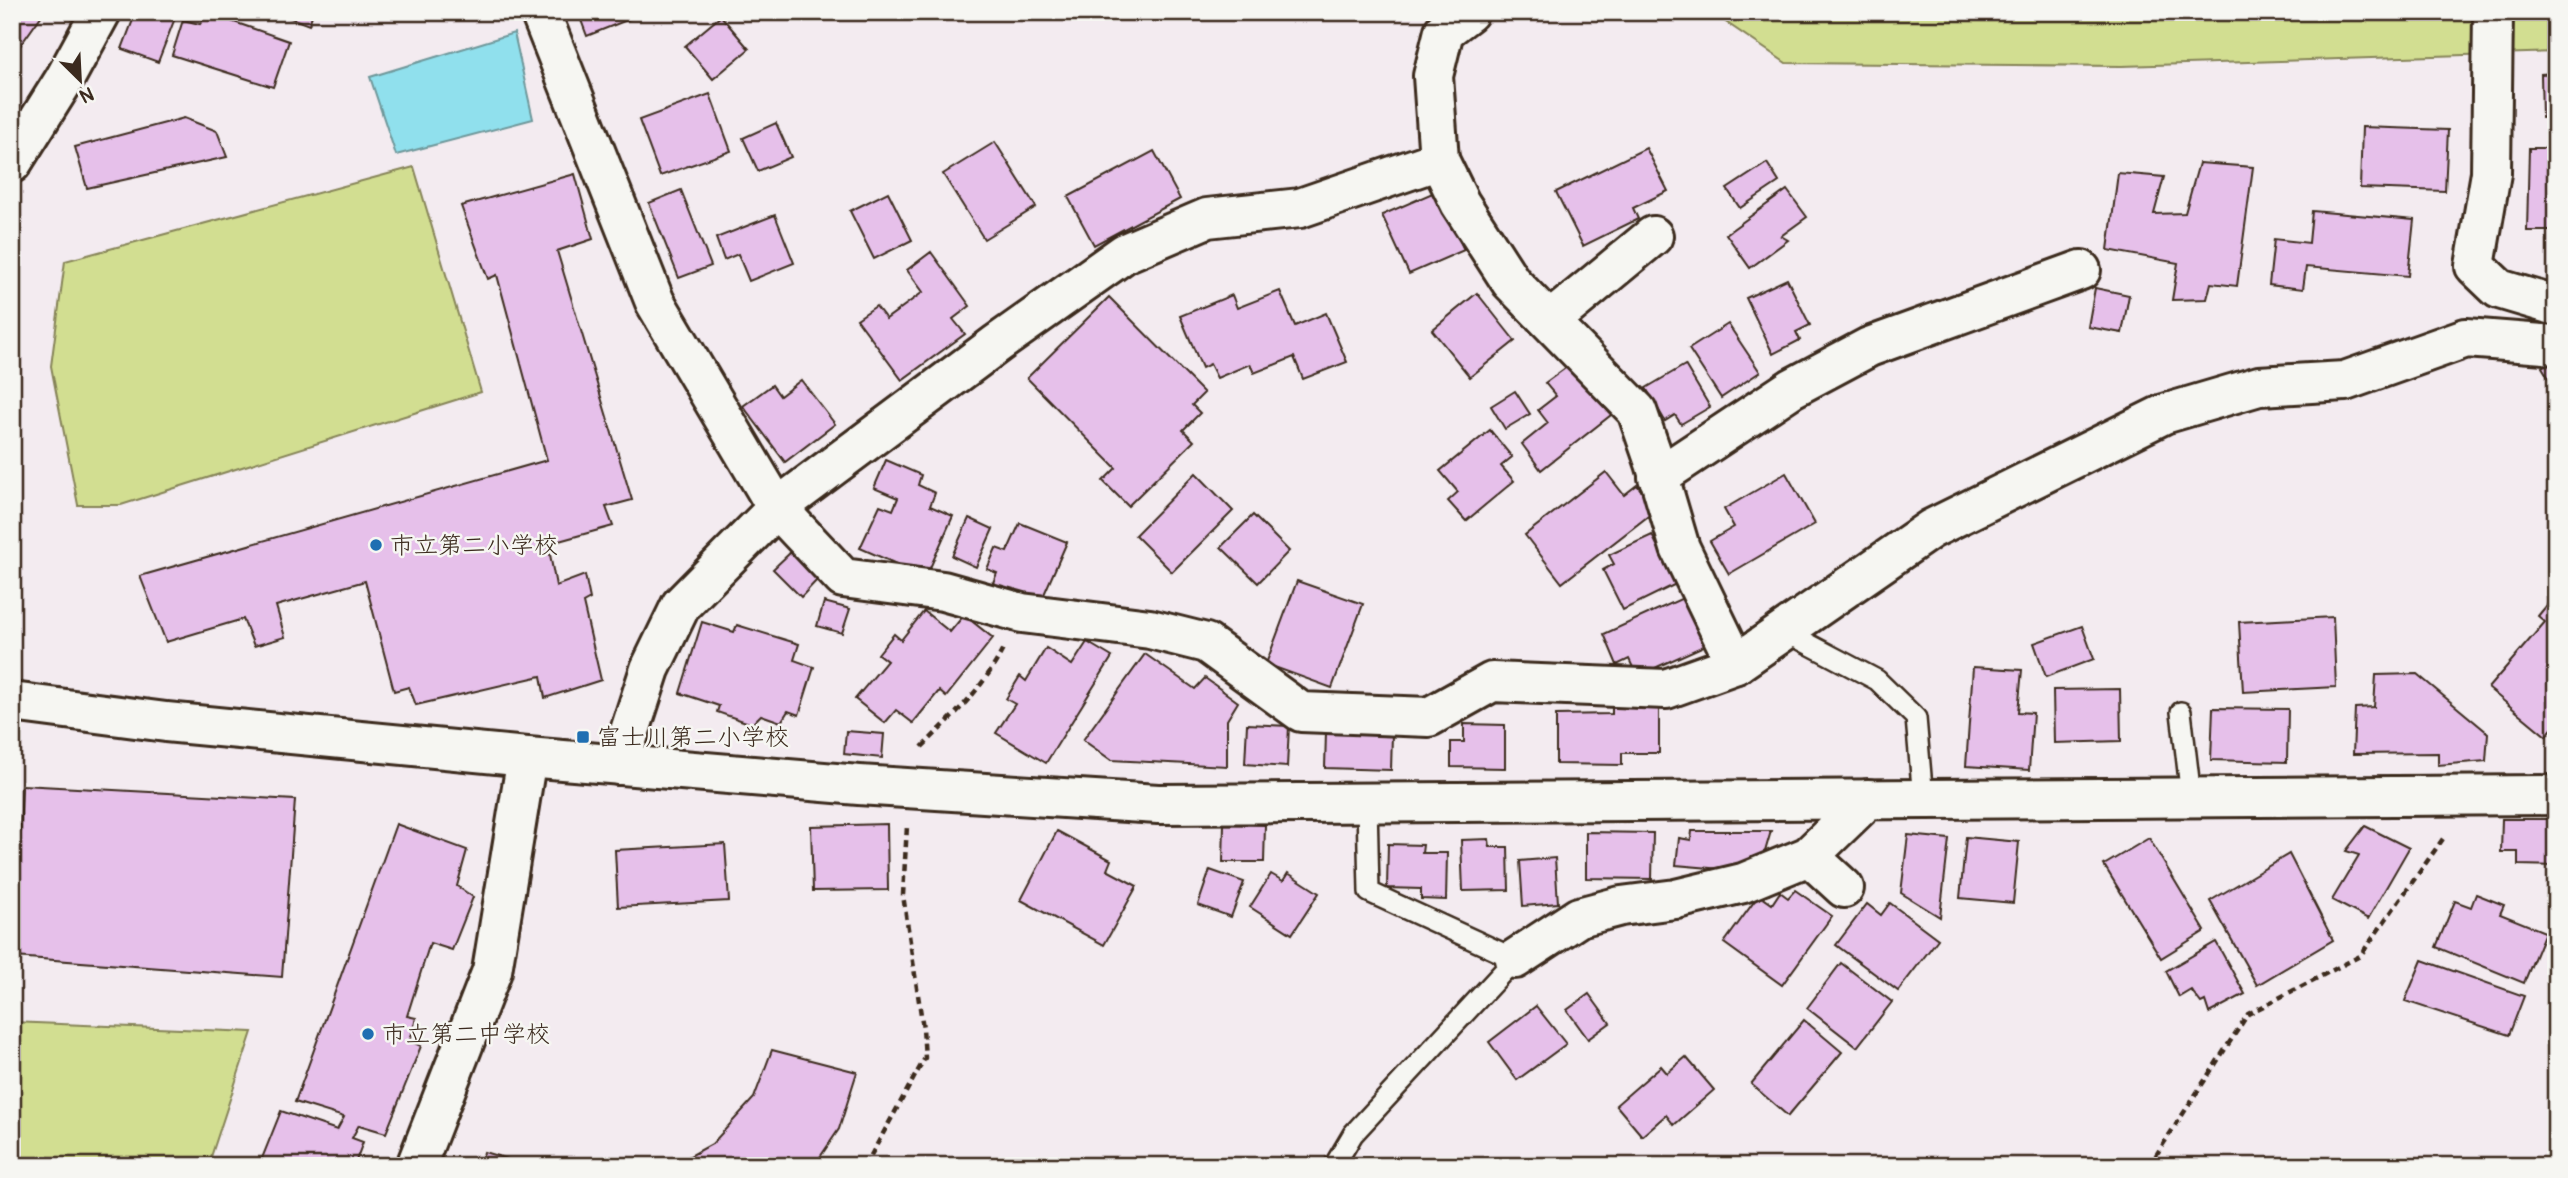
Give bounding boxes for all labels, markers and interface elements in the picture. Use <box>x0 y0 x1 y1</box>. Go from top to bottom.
north arrow <box>46 46 116 116</box>
text: N <box>76 81 97 108</box>
place label: 市立第二小学校 <box>390 531 558 560</box>
marker: 市立第二小学校 <box>368 537 384 553</box>
place label: 富士川第二小学校 <box>597 723 789 752</box>
marker: 富士川第二小学校 <box>575 729 591 745</box>
place label: 市立第二中学校 <box>382 1020 550 1049</box>
marker: 市立第二中学校 <box>360 1026 376 1042</box>

